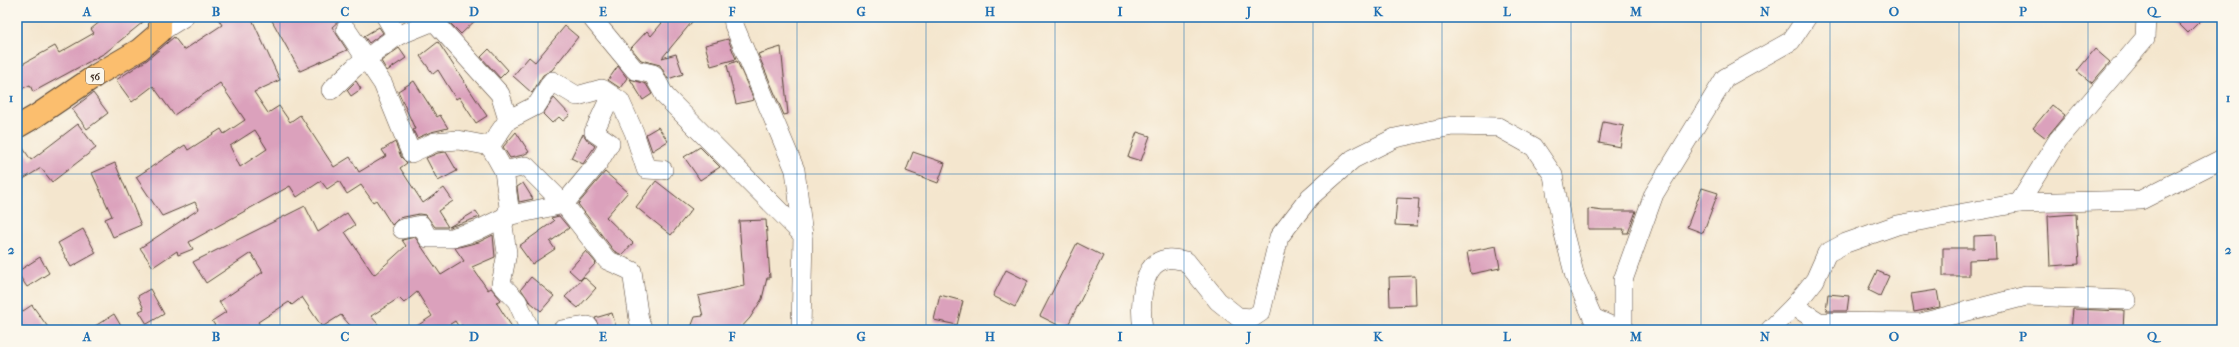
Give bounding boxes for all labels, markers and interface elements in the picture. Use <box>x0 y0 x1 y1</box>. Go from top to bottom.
text: A <box>82 4 92 19</box>
text: B <box>212 4 221 19</box>
text: C <box>341 4 350 19</box>
text: D <box>469 4 479 19</box>
text: E <box>599 4 607 19</box>
text: F <box>728 4 736 19</box>
text: G <box>856 4 866 19</box>
text: H <box>985 4 996 19</box>
text: I <box>1117 4 1123 19</box>
text: J <box>1245 4 1252 20</box>
text: K <box>1373 4 1384 19</box>
text: L <box>1503 4 1512 19</box>
text: M <box>1629 4 1642 19</box>
text: N <box>1760 4 1770 19</box>
text: O <box>1889 4 1899 19</box>
text: P <box>2019 4 2027 19</box>
text: Q <box>2147 4 2162 19</box>
road number: 56 <box>86 68 104 84</box>
text: 1 <box>9 90 14 105</box>
text: 1 <box>2226 90 2231 105</box>
text: 2 <box>8 242 15 257</box>
text: 2 <box>2225 242 2232 257</box>
text: A <box>82 329 92 344</box>
text: B <box>212 329 221 344</box>
text: C <box>341 329 350 344</box>
text: D <box>469 329 479 344</box>
text: E <box>599 329 607 344</box>
text: F <box>728 329 736 344</box>
text: G <box>856 329 866 344</box>
text: H <box>985 329 996 344</box>
text: I <box>1117 329 1123 344</box>
text: J <box>1245 329 1252 345</box>
text: K <box>1373 329 1384 344</box>
text: L <box>1503 329 1512 344</box>
text: M <box>1629 329 1642 344</box>
text: N <box>1760 329 1770 344</box>
text: O <box>1889 329 1899 344</box>
text: P <box>2019 329 2027 344</box>
text: Q <box>2147 329 2162 344</box>

